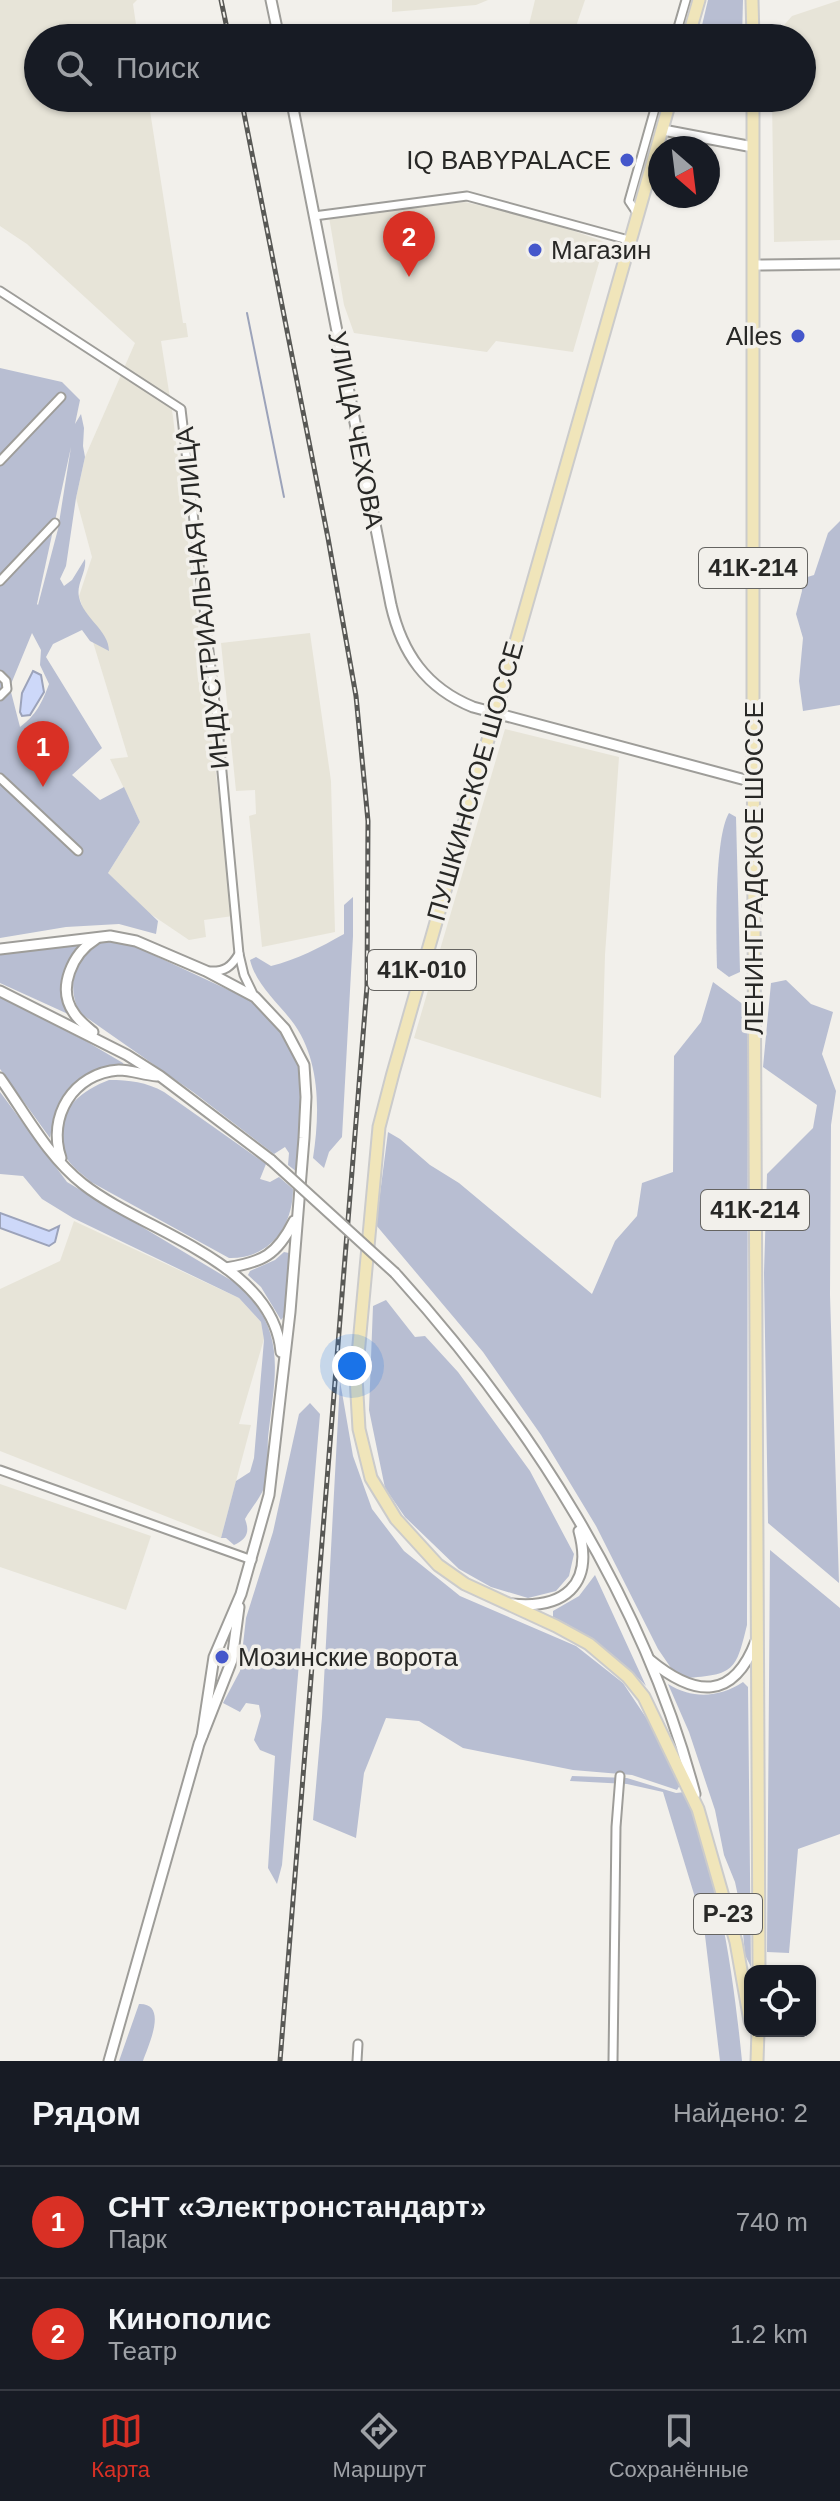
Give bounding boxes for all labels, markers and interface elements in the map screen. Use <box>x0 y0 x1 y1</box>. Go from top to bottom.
search box <box>24 24 816 112</box>
icon: search <box>52 46 96 90</box>
text: Поиск <box>116 51 199 84</box>
north arrow <box>648 136 720 208</box>
place label: IQ BABYPALACE <box>406 145 611 175</box>
marker: IQ BABYPALACE <box>618 151 636 169</box>
pin: 2 <box>383 211 435 277</box>
place label: Магазин <box>551 235 651 265</box>
marker: Магазин <box>526 241 544 259</box>
place label: Alles <box>726 321 782 351</box>
marker: Alles <box>789 327 807 345</box>
street label: УЛИЦА ЧЕХОВА <box>322 329 390 532</box>
street label: ИНДУСТРИАЛЬНАЯ УЛИЦА <box>169 425 235 771</box>
road number: 41К-214 <box>699 548 807 588</box>
street label: ПУШКИНСКОЕ ШОССЕ <box>421 638 529 924</box>
street label: ЛЕНИНГРАДСКОЕ ШОССЕ <box>739 701 769 1035</box>
pin: 1 <box>17 721 69 787</box>
road number: 41К-010 <box>368 950 476 990</box>
road number: 41К-214 <box>701 1190 809 1230</box>
your location <box>332 1346 372 1386</box>
place label: Мозинские ворота <box>238 1642 458 1672</box>
marker: Мозинские ворота <box>213 1648 231 1666</box>
road number: Р-23 <box>694 1894 762 1934</box>
map controls <box>744 1965 816 2037</box>
button: locate <box>744 1965 816 2037</box>
text: Рядом <box>32 2094 141 2132</box>
text: Найдено: 2 <box>673 2098 808 2128</box>
text: СНТ «Электронстандарт» <box>108 2190 486 2223</box>
text: 1 <box>51 2207 65 2237</box>
text: 740 m <box>736 2207 808 2237</box>
text: Парк <box>108 2224 167 2254</box>
text: Кинополис <box>108 2302 271 2335</box>
text: 2 <box>51 2319 65 2349</box>
text: 1.2 km <box>730 2319 808 2349</box>
text: Театр <box>108 2336 177 2366</box>
tab: Карта <box>91 2409 150 2483</box>
tab: Маршрут <box>333 2409 426 2483</box>
tab: Сохранённые <box>609 2409 749 2483</box>

